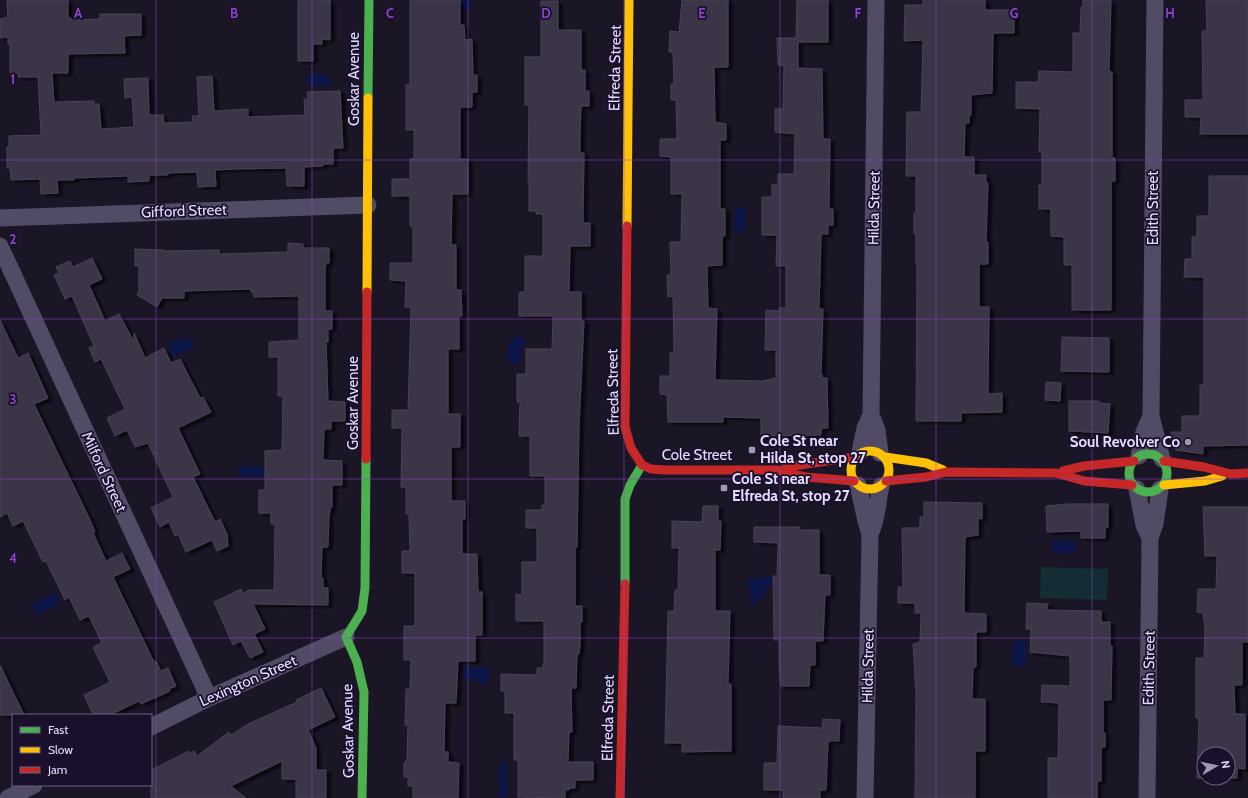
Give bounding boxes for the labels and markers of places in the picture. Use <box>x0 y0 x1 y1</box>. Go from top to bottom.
place label: Cole St near Hilda St, stop 27 <box>760 432 866 467</box>
place label: Soul Revolver Co <box>1070 433 1180 451</box>
marker: Soul Revolver Co <box>1183 437 1193 447</box>
marker: Cole St near Hilda St, stop 27 <box>747 445 757 455</box>
place label: Cole St near Elfreda St, stop 27 <box>732 470 850 505</box>
marker: Cole St near Elfreda St, stop 27 <box>719 483 729 493</box>

